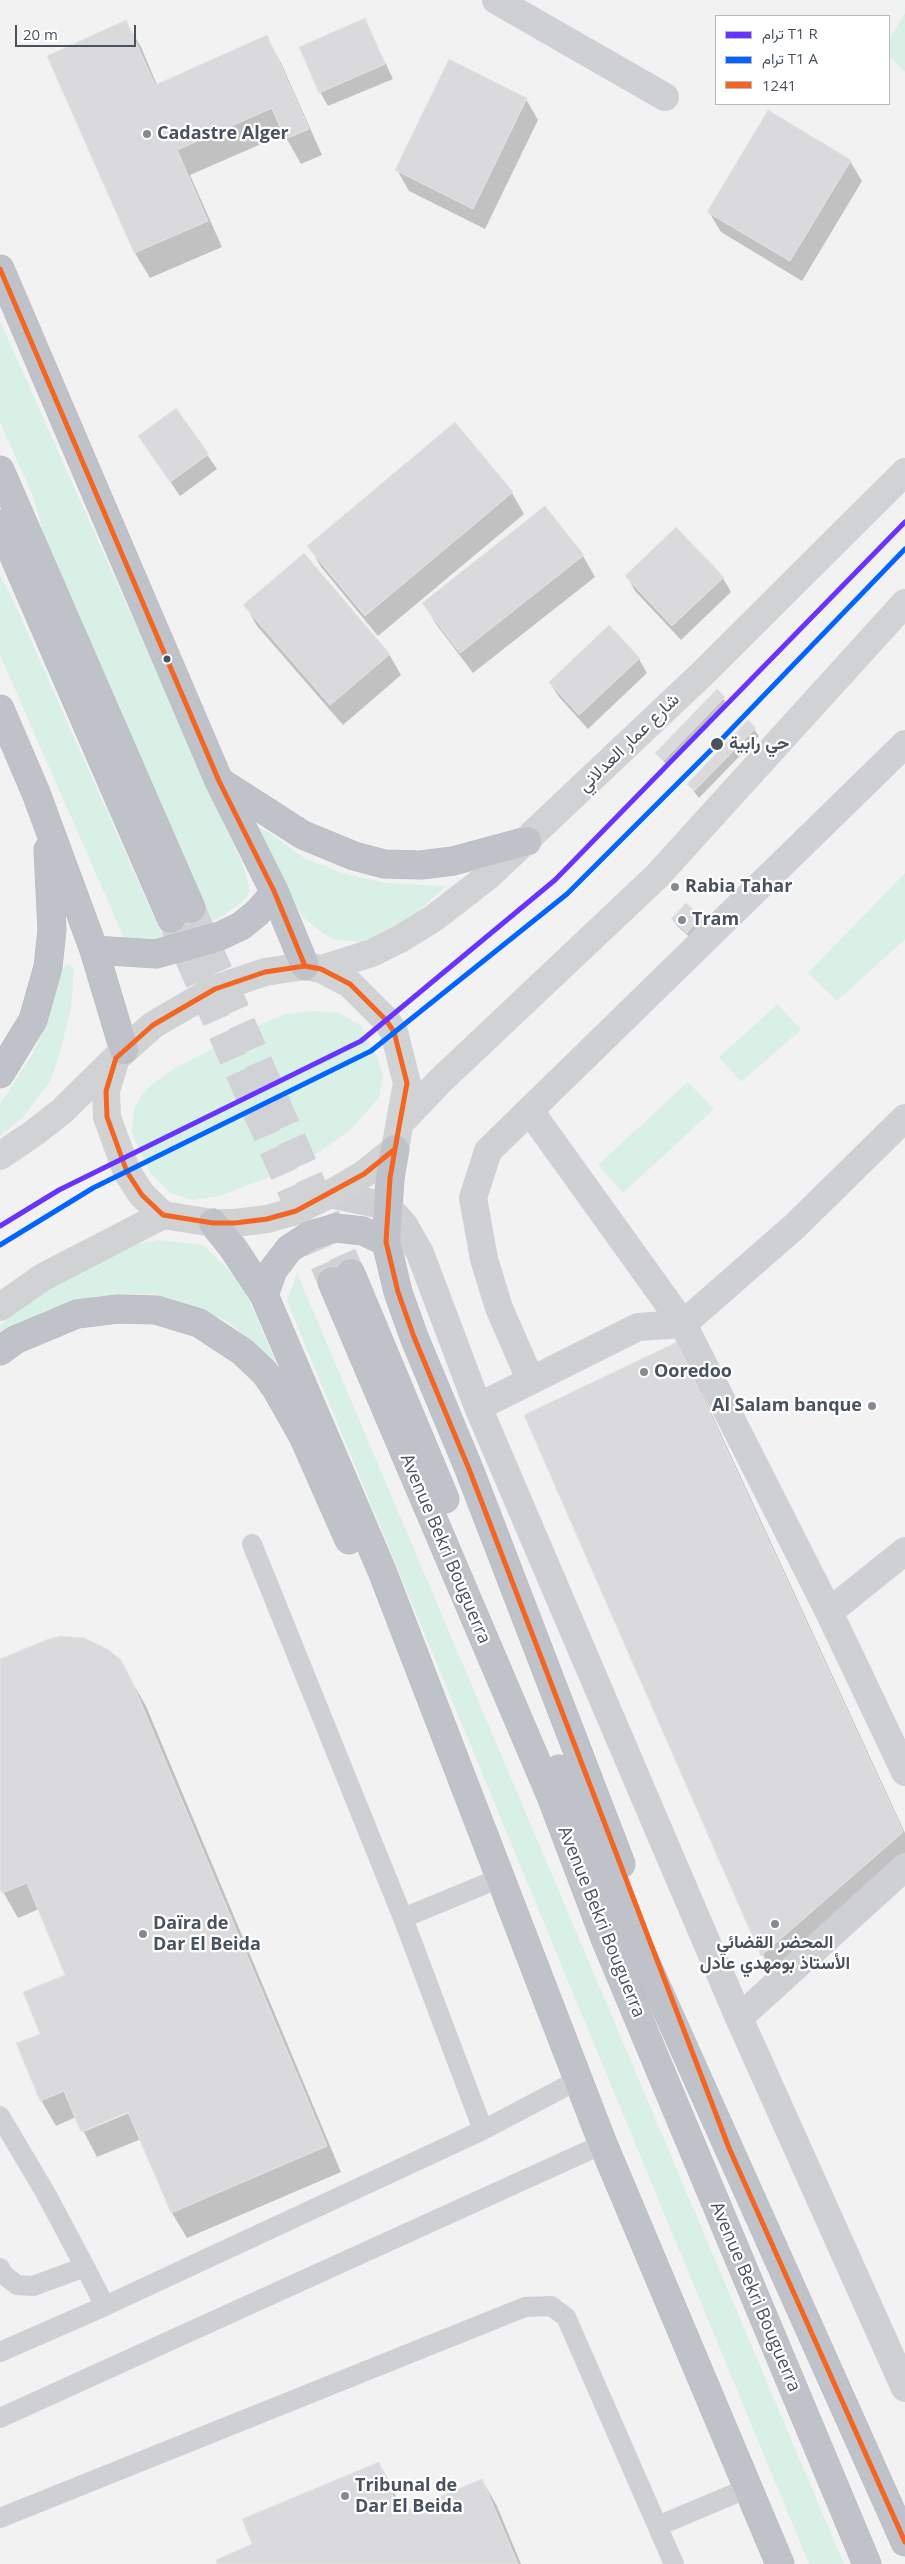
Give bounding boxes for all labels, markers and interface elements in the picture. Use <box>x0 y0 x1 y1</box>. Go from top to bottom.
scale bar <box>18 15 139 47</box>
legend <box>715 15 890 105</box>
text: ترام T1 R <box>762 23 818 43</box>
text: 20 m <box>23 24 58 44</box>
text: ترام T1 A <box>762 48 818 68</box>
text: 1241 <box>762 75 796 95</box>
place label: Cadastre Alger <box>157 123 289 145</box>
marker: Cadastre Alger <box>141 128 153 140</box>
unlabelled marker <box>162 654 172 664</box>
street label: شارع عمار العدلاني <box>574 689 684 797</box>
place label: حي رابية <box>729 733 789 755</box>
marker: حي رابية <box>709 736 725 752</box>
place label: Rabia Tahar <box>685 876 792 898</box>
marker: Rabia Tahar <box>669 881 681 893</box>
place label: Tram <box>692 909 739 931</box>
marker: Tram <box>676 914 688 926</box>
place label: Ooredoo <box>654 1361 732 1383</box>
marker: Ooredoo <box>638 1366 650 1378</box>
place label: Al Salam banque <box>712 1395 862 1417</box>
marker: Al Salam banque <box>866 1400 878 1412</box>
street label: Avenue Bekri Bouguerra <box>395 1451 495 1647</box>
street label: Avenue Bekri Bouguerra <box>553 1823 649 2021</box>
place label: Daïra de Dar El Beida <box>153 1913 261 1956</box>
marker: المحضر القضائي الأستاذ بومهدي عادل <box>769 1918 781 1930</box>
marker: Daïra de Dar El Beida <box>137 1928 149 1940</box>
place label: المحضر القضائي الأستاذ بومهدي عادل <box>700 1932 850 1975</box>
street label: Avenue Bekri Bouguerra <box>705 2199 805 2395</box>
place label: Tribunal de Dar El Beida <box>355 2475 463 2518</box>
marker: Tribunal de Dar El Beida <box>339 2490 351 2502</box>

